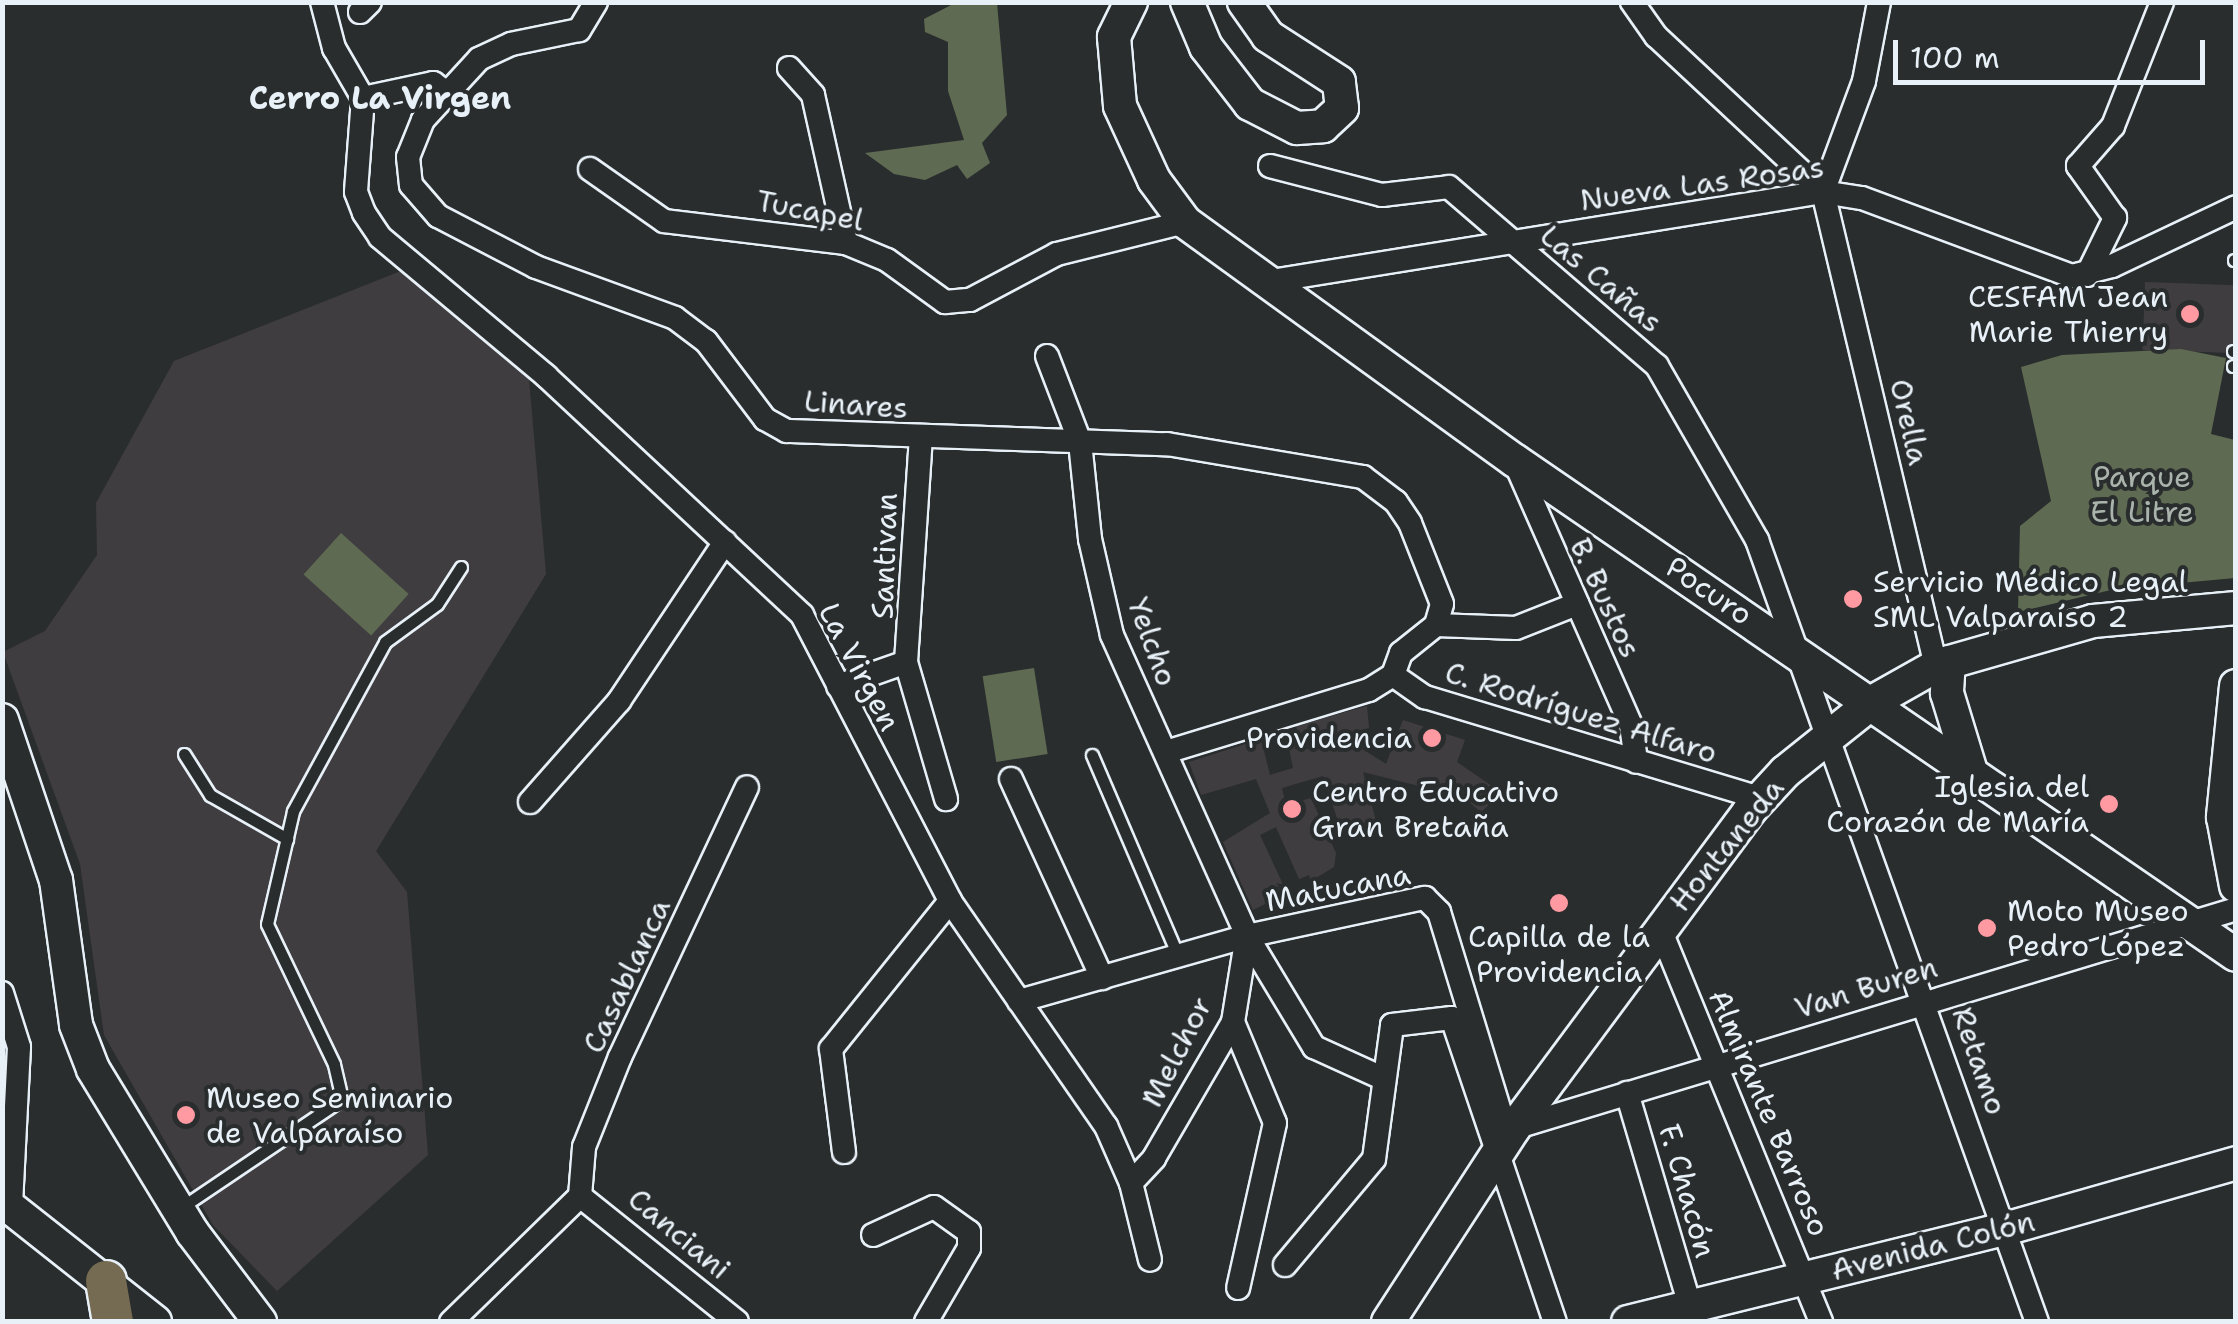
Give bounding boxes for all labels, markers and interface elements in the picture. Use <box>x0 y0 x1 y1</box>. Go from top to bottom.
scale bar <box>1898 20 2210 82</box>
text: 100 m <box>1910 37 2000 78</box>
district label: Cerro La Virgen <box>249 79 511 117</box>
street label: Nueva Las Rosas <box>1578 149 1826 219</box>
street label: Tucapel <box>753 183 867 239</box>
street label: Las Cañas <box>1533 218 1669 340</box>
place label: CESFAM Jean Marie Thierry <box>1968 279 2168 350</box>
marker: CESFAM Jean Marie Thierry <box>2177 301 2203 327</box>
street label: Orella <box>1882 375 1936 469</box>
street label: Linares <box>803 383 909 427</box>
park label: Parque El Litre <box>2090 459 2194 530</box>
street label: Santivan <box>865 492 905 620</box>
street label: B. Bustos <box>1562 532 1648 664</box>
street label: Pocuro <box>1659 549 1759 633</box>
place label: Servicio Médico Legal SML Valparaíso 2 <box>1873 564 2188 634</box>
marker: Servicio Médico Legal SML Valparaíso 2 <box>1842 588 1864 610</box>
street label: Yelcho <box>1119 593 1185 691</box>
street label: La Virgen <box>810 597 908 737</box>
street label: C. Rodríguez Alfaro <box>1441 654 1721 772</box>
place label: Providencia <box>1246 720 1412 756</box>
marker: Providencia <box>1421 727 1443 749</box>
place label: Iglesia del Corazón de María <box>1826 769 2089 840</box>
street label: Hontaneda <box>1662 771 1792 919</box>
place label: Centro Educativo Gran Bretaña <box>1312 774 1559 844</box>
marker: Iglesia del Corazón de María <box>2098 793 2120 815</box>
marker: Centro Educativo Gran Bretaña <box>1281 798 1303 820</box>
street label: Matucana <box>1263 856 1413 920</box>
marker: Capilla de la Providencia <box>1548 892 1570 914</box>
street label: Casablanca <box>576 893 678 1059</box>
place label: Moto Museo Pedro López <box>2007 893 2189 964</box>
marker: Moto Museo Pedro López <box>1976 917 1998 939</box>
place label: Capilla de la Providencia <box>1468 919 1650 990</box>
street label: Van Buren <box>1790 949 1942 1027</box>
street label: Almirante Barroso <box>1701 984 1837 1242</box>
street label: Melchor <box>1134 991 1220 1113</box>
street label: Retamo <box>1944 1002 2014 1120</box>
place label: Museo Seminario de Valparaíso <box>206 1080 453 1150</box>
marker: Museo Seminario de Valparaíso <box>175 1104 197 1126</box>
street label: F. Chacón <box>1651 1120 1723 1262</box>
street label: Canciani <box>621 1181 737 1287</box>
street label: Avenida Colón <box>1828 1203 2038 1289</box>

